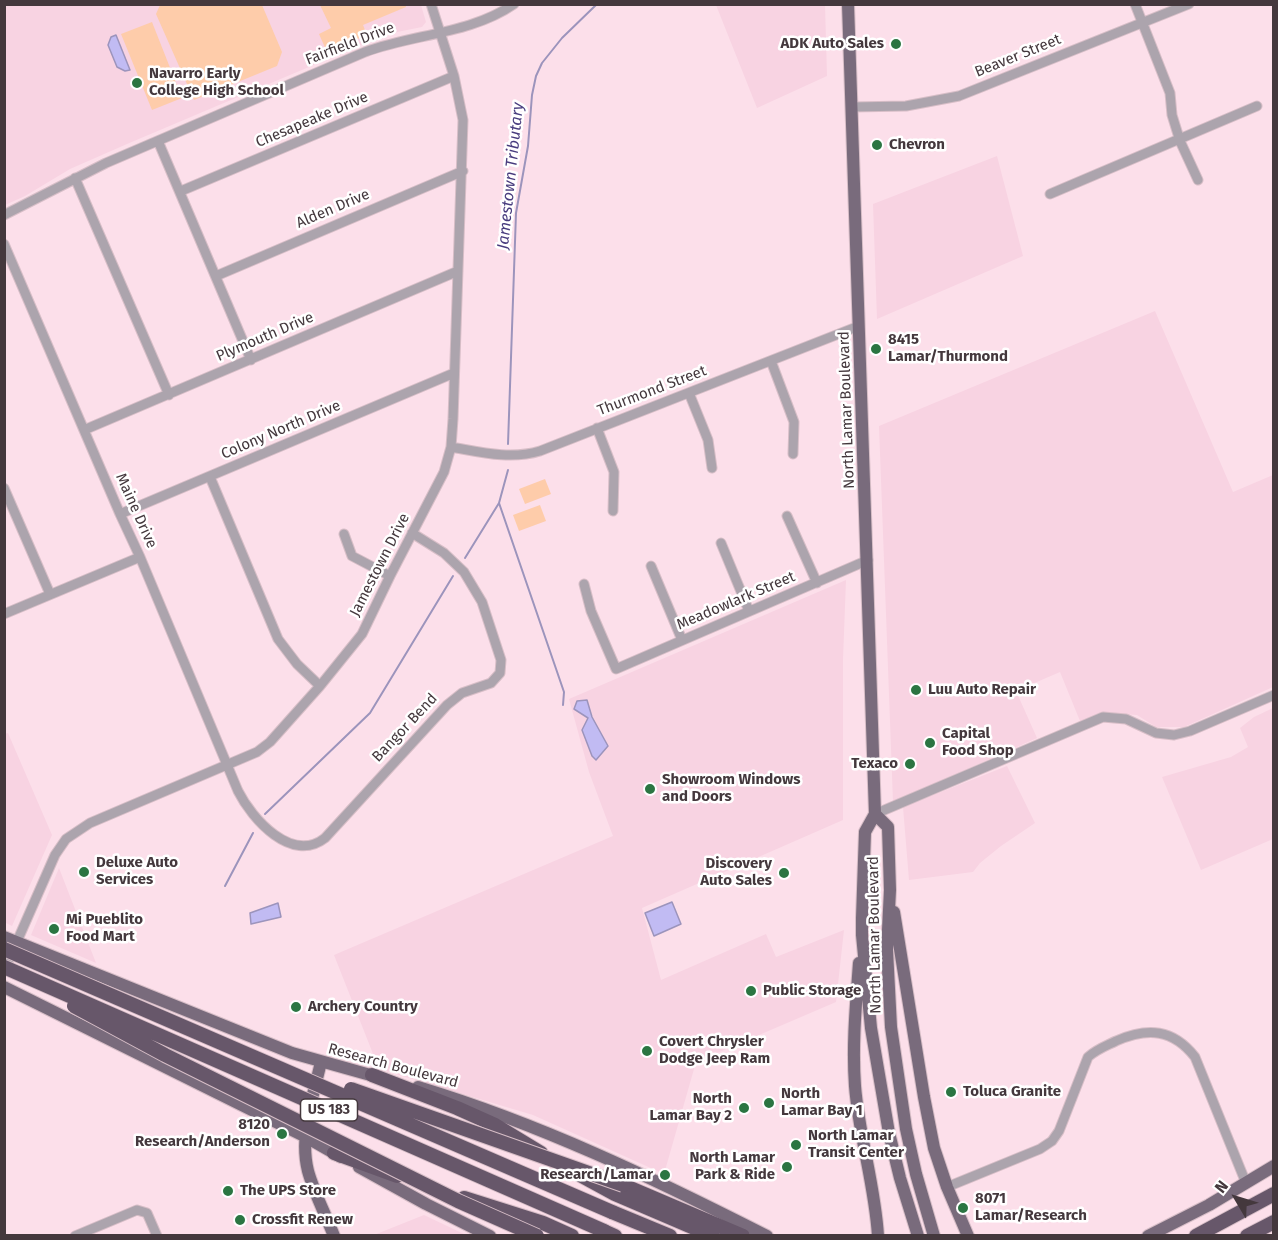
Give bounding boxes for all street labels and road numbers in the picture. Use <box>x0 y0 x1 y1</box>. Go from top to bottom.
street label: Fairfield Drive <box>303 19 397 69</box>
street label: Beaver Street <box>972 31 1064 81</box>
street label: Chesapeake Drive <box>253 88 371 152</box>
street label: Alden Drive <box>294 185 372 233</box>
street label: Plymouth Drive <box>214 308 316 366</box>
street label: North Lamar Boulevard <box>835 331 859 489</box>
street label: Thurmond Street <box>595 362 709 420</box>
street label: Colony North Drive <box>219 397 343 463</box>
street label: Maine Drive <box>111 471 161 551</box>
street label: Jamestown Drive <box>346 510 414 620</box>
street label: Meadowlark Street <box>674 568 798 634</box>
street label: Bangor Bend <box>369 690 441 766</box>
street label: North Lamar Boulevard <box>865 856 885 1014</box>
street label: Research Boulevard <box>326 1040 460 1092</box>
road number: US 183 <box>300 1099 358 1121</box>

